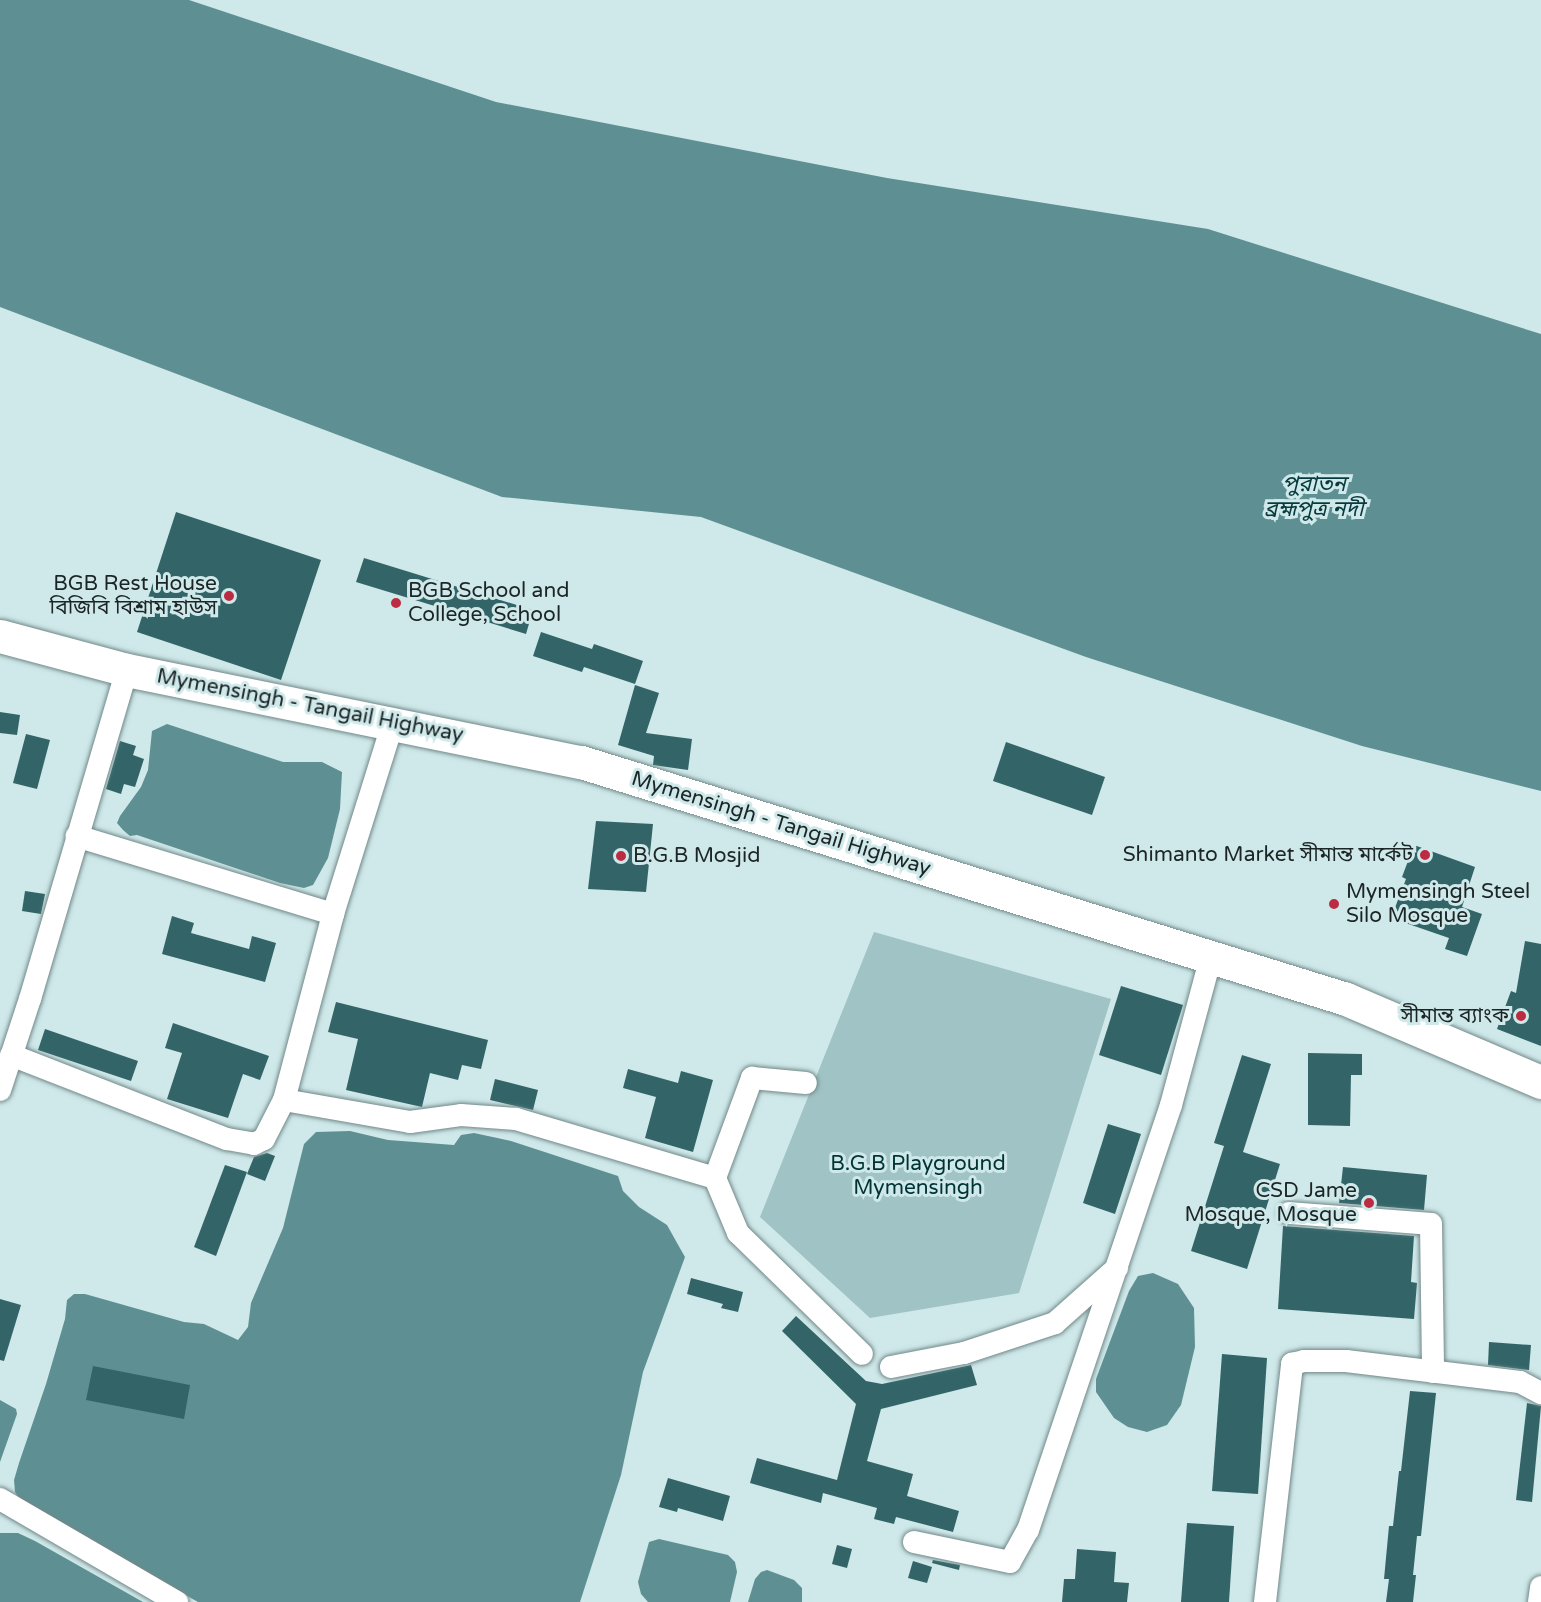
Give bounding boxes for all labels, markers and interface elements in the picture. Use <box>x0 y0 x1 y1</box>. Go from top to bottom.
water label: পুরাতন ব্রহ্মপুত্র নদী <box>1264 471 1364 522</box>
place label: BGB Rest House বিজিবি বিশ্রাম হাউস <box>50 571 217 621</box>
place label: BGB School and College, School <box>408 578 569 628</box>
marker: BGB Rest House বিজিবি বিশ্রাম হাউস <box>222 589 236 603</box>
marker: BGB School and College, School <box>389 596 403 610</box>
street label: Mymensingh - Tangail Highway <box>155 664 465 748</box>
street label: Mymensingh - Tangail Highway <box>628 766 934 882</box>
place label: Shimanto Market সীমান্ত মার্কেট <box>1123 842 1413 868</box>
place label: B.G.B Mosjid <box>633 843 760 869</box>
marker: Shimanto Market সীমান্ত মার্কেট <box>1418 848 1432 862</box>
marker: B.G.B Mosjid <box>614 849 628 863</box>
place label: Mymensingh Steel Silo Mosque <box>1346 879 1530 929</box>
marker: Mymensingh Steel Silo Mosque <box>1327 897 1341 911</box>
place label: সীমান্ত ব্যাংক <box>1401 1003 1509 1029</box>
marker: সীমান্ত ব্যাংক <box>1514 1009 1528 1023</box>
park label: B.G.B Playground Mymensingh <box>830 1151 1006 1201</box>
place label: CSD Jame Mosque, Mosque <box>1185 1178 1357 1228</box>
marker: CSD Jame Mosque, Mosque <box>1362 1196 1376 1210</box>

